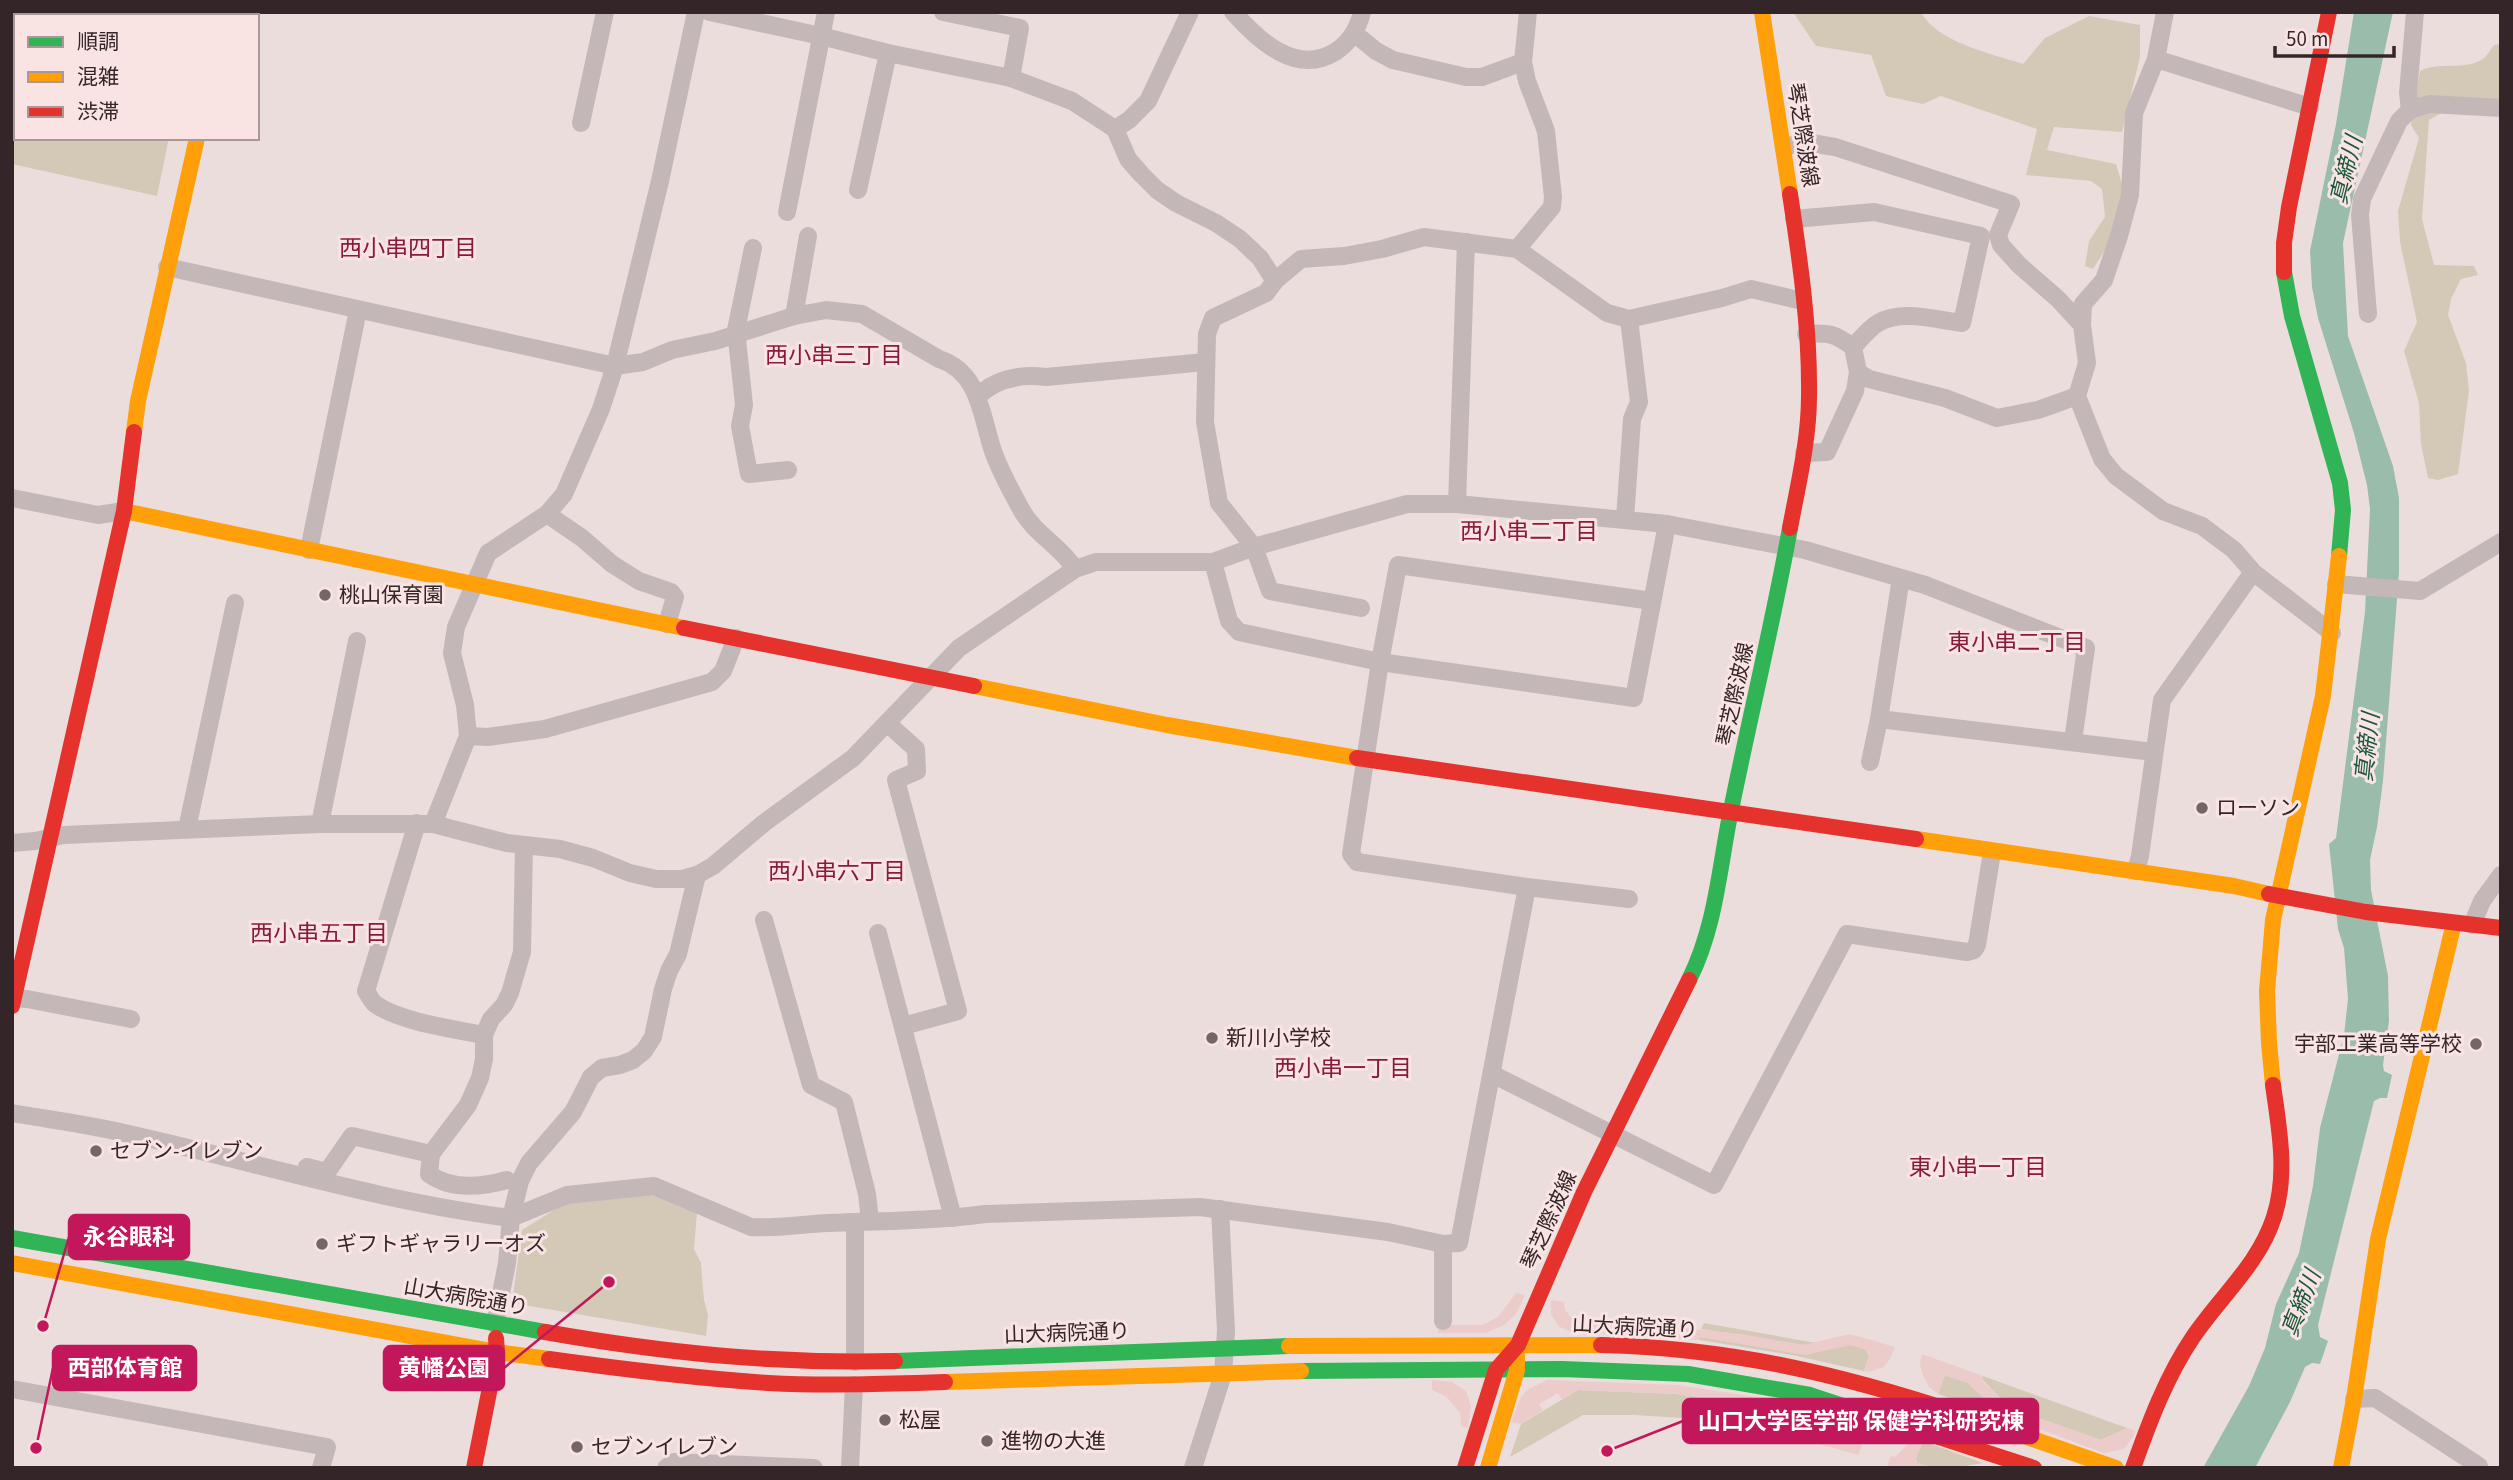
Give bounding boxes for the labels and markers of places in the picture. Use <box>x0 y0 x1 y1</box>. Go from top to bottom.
place label: 桃山保育園 <box>339 580 444 610</box>
marker: 桃山保育園 <box>317 587 333 603</box>
place label: ローソン <box>2216 793 2300 823</box>
marker: ローソン <box>2194 800 2210 816</box>
place label: 新川小学校 <box>1226 1023 1331 1053</box>
place label: 宇部工業高等学校 <box>2294 1029 2462 1059</box>
marker: 新川小学校 <box>1204 1030 1220 1046</box>
marker: 宇部工業高等学校 <box>2468 1036 2484 1052</box>
place label: セブン-イレブン <box>110 1136 264 1166</box>
marker: セブン-イレブン <box>88 1143 104 1159</box>
callout: 永谷眼科 <box>69 1215 189 1259</box>
place label: ギフトギャラリーオズ <box>336 1229 546 1259</box>
marker: ギフトギャラリーオズ <box>314 1236 330 1252</box>
callout: 西部体育館 <box>53 1346 196 1390</box>
callout: 黄幡公園 <box>384 1346 504 1390</box>
callout: 山口大学医学部 保健学科研究棟 <box>1683 1399 2038 1443</box>
place label: 松屋 <box>899 1405 941 1435</box>
marker: 松屋 <box>877 1412 893 1428</box>
place label: 進物の大進 <box>1001 1426 1106 1456</box>
place label: セブンイレブン <box>591 1432 738 1462</box>
marker: 進物の大進 <box>979 1433 995 1449</box>
marker: セブンイレブン <box>569 1439 585 1455</box>

